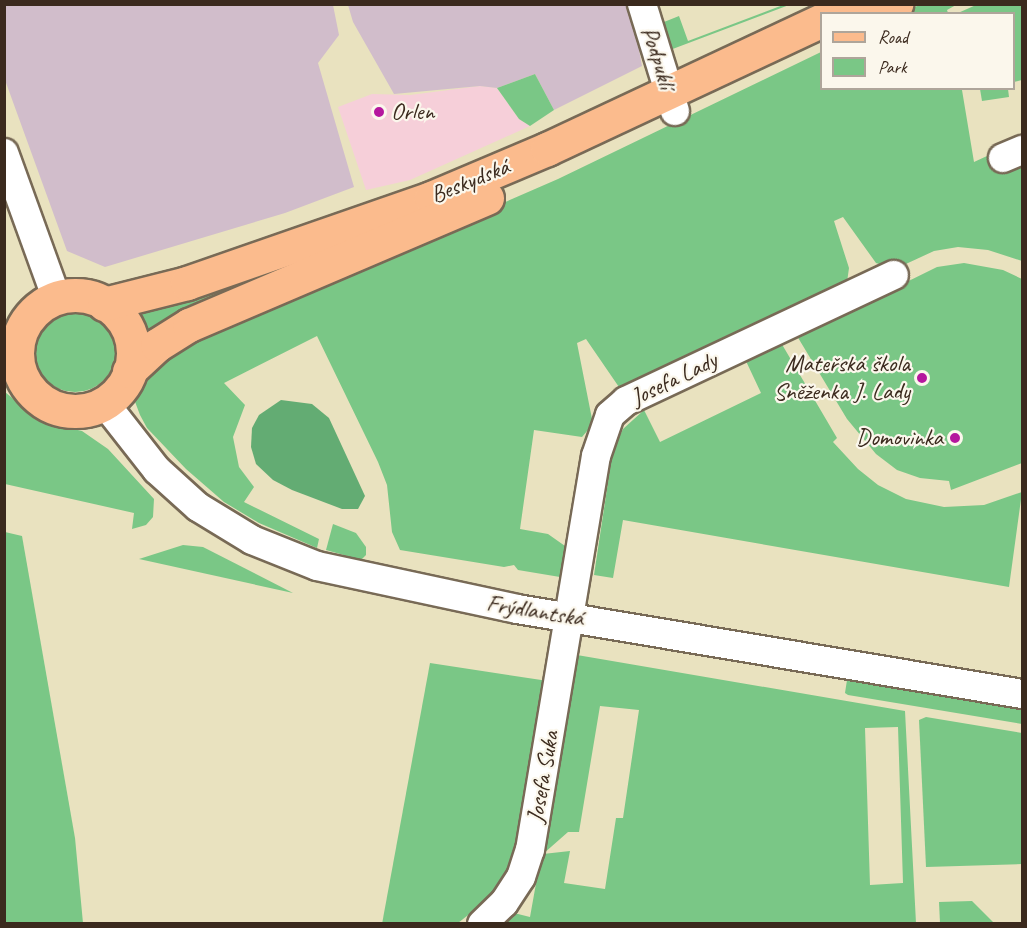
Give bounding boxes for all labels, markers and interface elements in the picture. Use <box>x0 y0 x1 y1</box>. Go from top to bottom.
legend <box>820 12 1015 90</box>
street label: Podpuklí <box>635 23 681 93</box>
text: Road <box>878 26 908 48</box>
text: Park <box>878 56 907 78</box>
place label: Orlen <box>391 98 434 126</box>
marker: Orlen <box>372 105 386 119</box>
street label: Beskydská <box>426 152 514 210</box>
street label: Josefa Lady <box>626 346 722 412</box>
place label: Mateřská škola Sněženka J. Lady <box>774 350 910 406</box>
marker: Mateřská škola Sněženka J. Lady <box>915 371 929 385</box>
place label: Domovinka <box>856 424 943 452</box>
marker: Domovinka <box>948 431 962 445</box>
street label: Frýdlantská <box>485 589 585 633</box>
street label: Josefa Suka <box>521 729 565 825</box>

